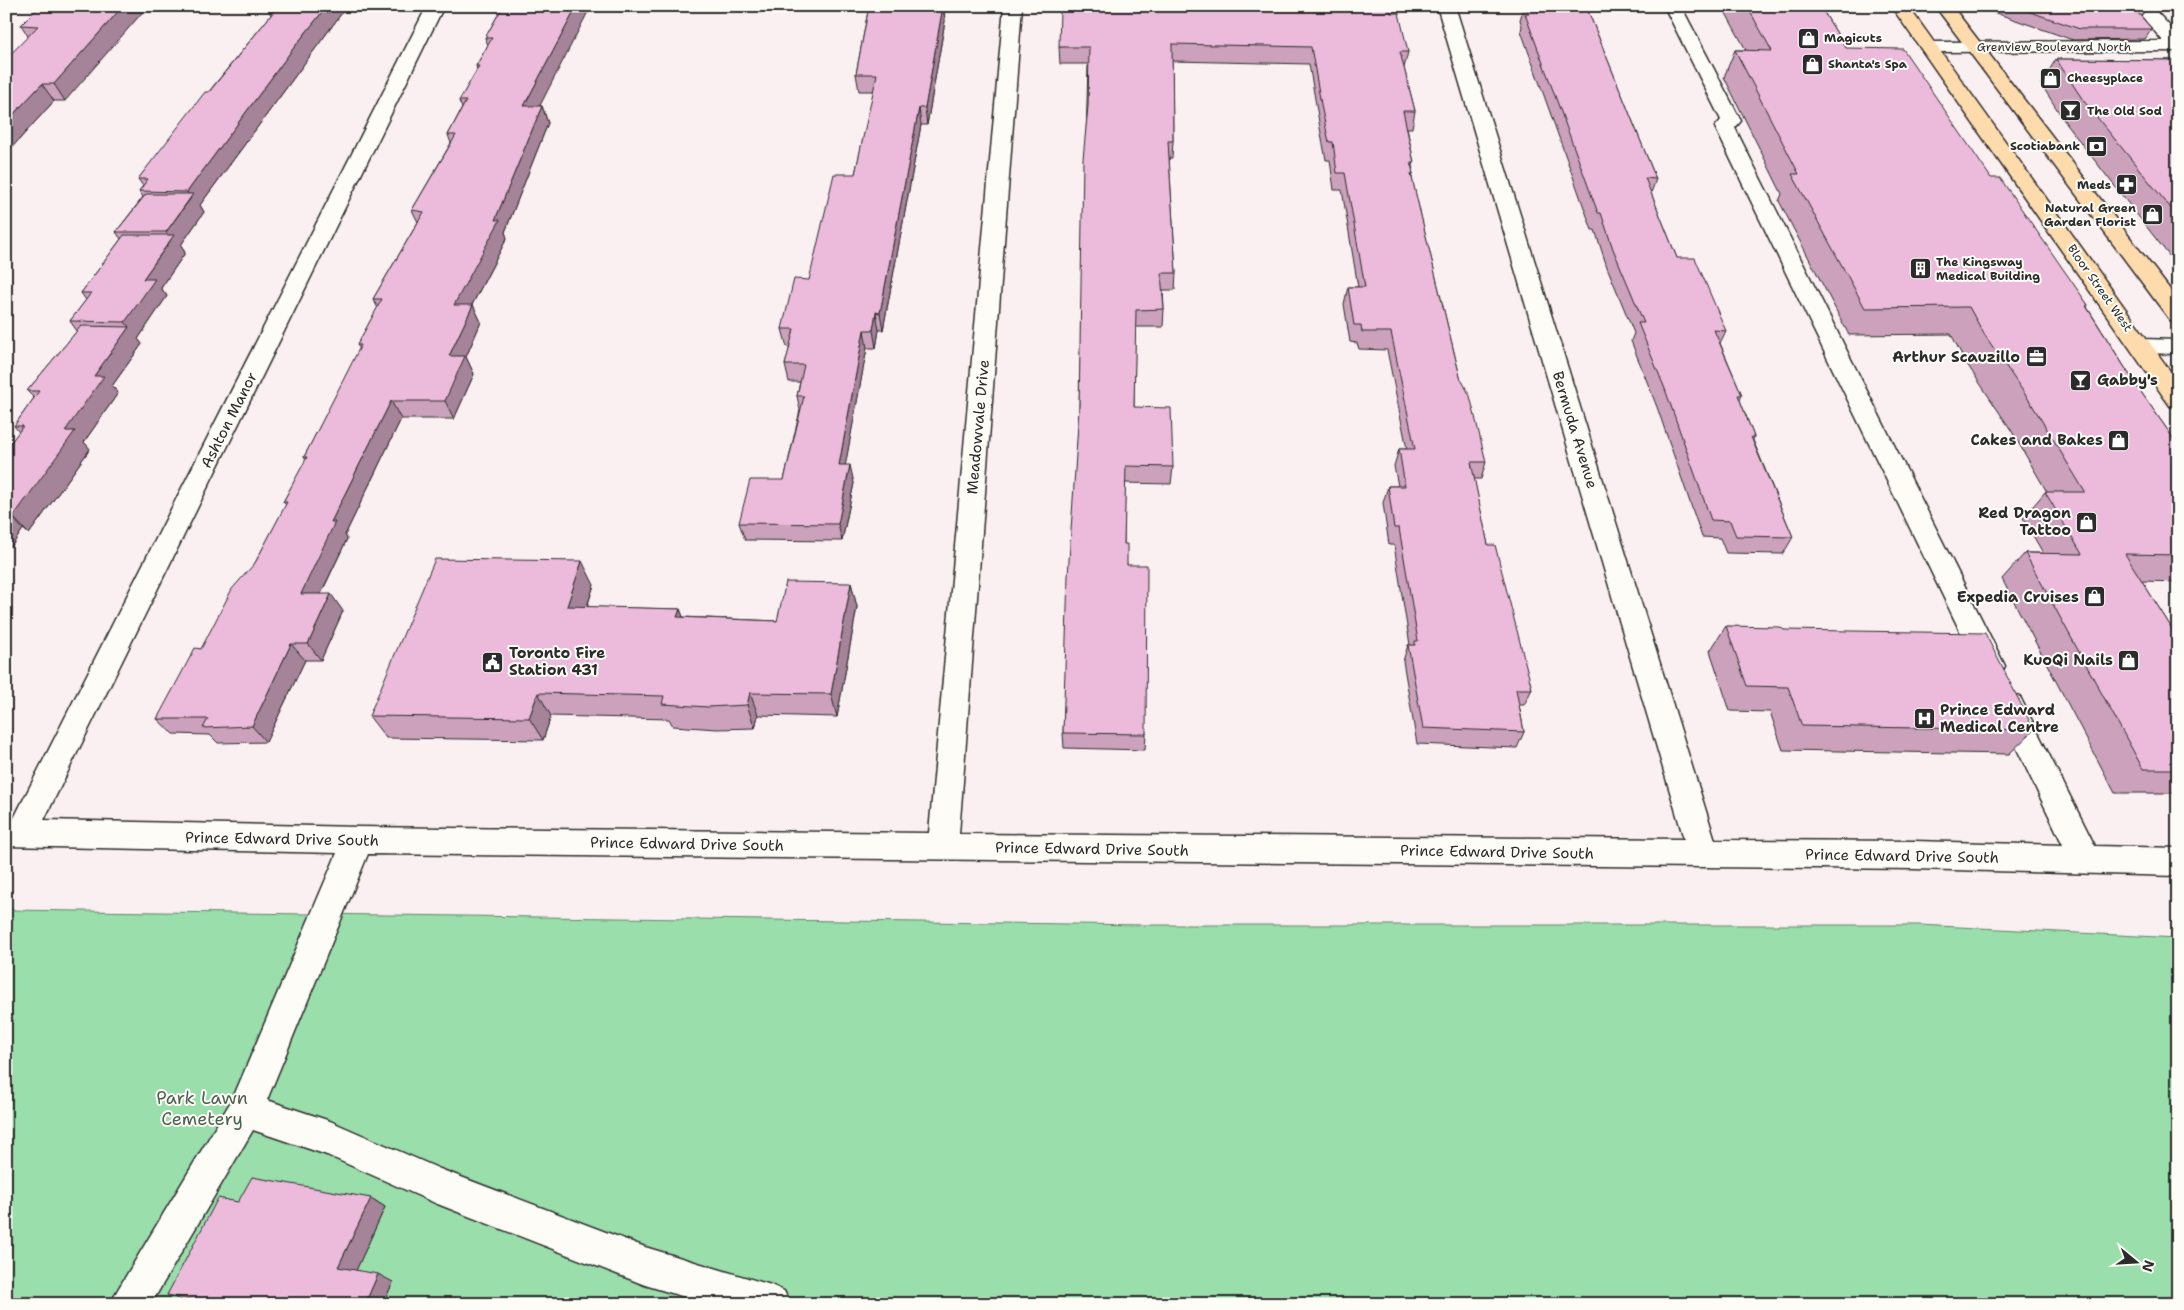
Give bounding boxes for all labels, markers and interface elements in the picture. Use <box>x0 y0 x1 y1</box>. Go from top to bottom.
shop icon: Magicuts <box>1796 26 1820 50</box>
place label: Magicuts <box>1824 30 1882 46</box>
street label: Grenview Boulevard North <box>1977 39 2131 55</box>
shop icon: Shanta's Spa <box>1800 52 1824 76</box>
place label: Shanta's Spa <box>1828 56 1908 72</box>
shop icon: Cheesyplace <box>2039 66 2063 90</box>
place label: Cheesyplace <box>2067 70 2143 86</box>
bar icon: The Old Sod <box>2059 99 2083 123</box>
place label: The Old Sod <box>2087 103 2162 119</box>
bank icon: Scotiabank <box>2084 134 2108 158</box>
place label: Scotiabank <box>2010 138 2080 154</box>
pharmacy icon: Meds <box>2115 173 2139 197</box>
place label: Meds <box>2077 177 2111 193</box>
place label: Natural Green Garden Florist <box>2044 200 2136 230</box>
shop icon: Natural Green Garden Florist <box>2140 203 2164 227</box>
street label: Bloor Street West <box>2064 241 2136 335</box>
place label: The Kingsway Medical Building <box>1936 254 2040 284</box>
building icon: The Kingsway Medical Building <box>1908 257 1932 281</box>
office icon: Arthur Scauzillo <box>2024 345 2048 369</box>
place label: Arthur Scauzillo <box>1892 347 2020 367</box>
street label: Meadowvale Drive <box>962 359 994 495</box>
bar icon: Gabby's <box>2069 368 2093 392</box>
street label: Ashton Manor <box>196 369 262 471</box>
street label: Bermuda Avenue <box>1548 369 1602 491</box>
place label: Gabby's <box>2097 370 2158 390</box>
shop icon: Cakes and Bakes <box>2107 428 2131 452</box>
place label: Cakes and Bakes <box>1971 430 2103 450</box>
place label: Red Dragon Tattoo <box>1978 503 2071 540</box>
shop icon: Red Dragon Tattoo <box>2075 510 2099 534</box>
shop icon: Expedia Cruises <box>2083 585 2107 609</box>
place label: Expedia Cruises <box>1957 587 2079 607</box>
place label: Toronto Fire Station 431 <box>509 643 605 680</box>
shop icon: KuoQi Nails <box>2117 648 2141 672</box>
public building icon: Toronto Fire Station 431 <box>481 650 505 674</box>
place label: KuoQi Nails <box>2023 650 2113 670</box>
place label: Prince Edward Medical Centre <box>1940 700 2059 737</box>
hospital icon: Prince Edward Medical Centre <box>1912 707 1936 731</box>
street label: Prince Edward Drive South <box>185 827 379 851</box>
street label: Prince Edward Drive South <box>590 832 784 856</box>
street label: Prince Edward Drive South <box>995 837 1189 861</box>
street label: Prince Edward Drive South <box>1400 840 1594 864</box>
street label: Prince Edward Drive South <box>1805 844 1999 868</box>
park label: Park Lawn Cemetery <box>156 1086 248 1131</box>
north arrow <box>2112 1238 2162 1288</box>
text: N <box>2138 1258 2159 1274</box>

